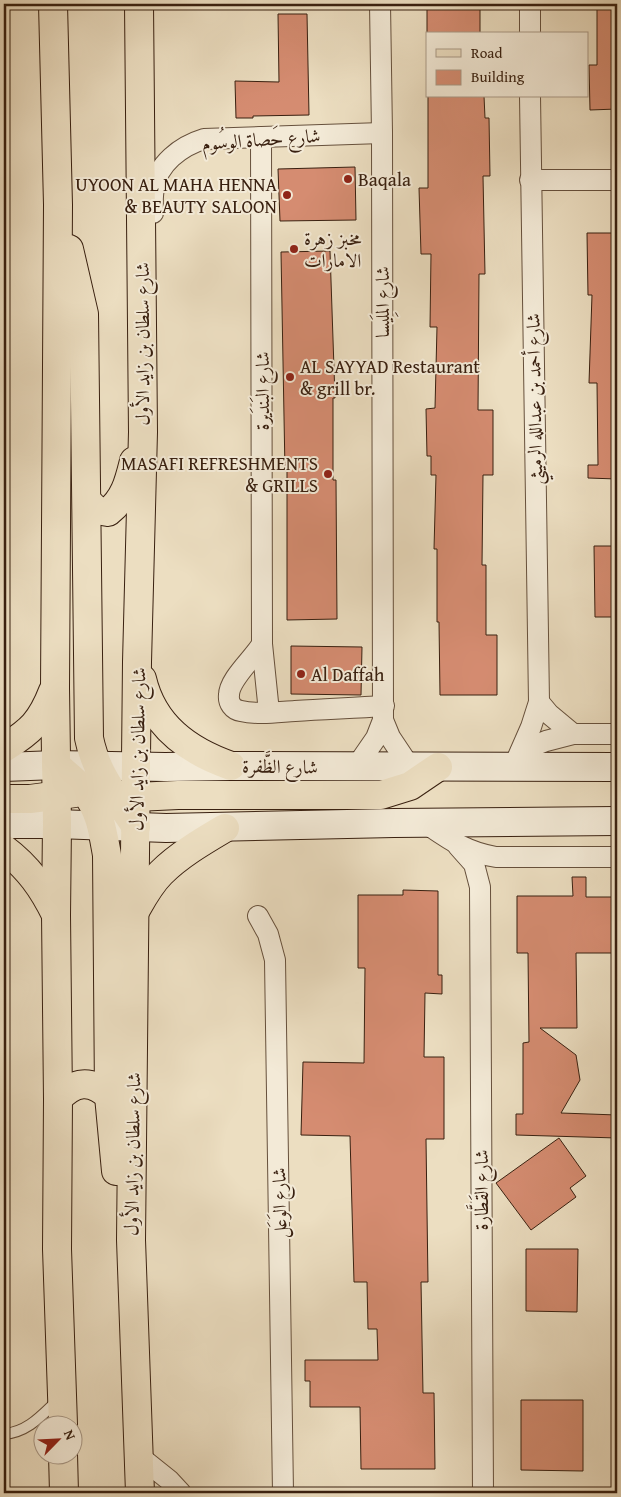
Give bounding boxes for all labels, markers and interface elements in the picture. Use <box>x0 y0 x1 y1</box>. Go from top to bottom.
legend <box>426 32 588 98</box>
text: Road <box>471 42 502 63</box>
text: Building <box>471 66 525 87</box>
street label: شارع حَصاة الوسُوم <box>201 120 321 160</box>
place label: Baqala <box>358 165 411 193</box>
place label: UYOON AL MAHA HENNA & BEAUTY SALOON <box>75 170 277 220</box>
marker: Baqala <box>342 173 354 185</box>
marker: UYOON AL MAHA HENNA & BEAUTY SALOON <box>281 189 293 201</box>
place label: مخبز زهرة الامارات <box>304 224 362 274</box>
marker: مخبز زهرة الامارات <box>288 243 300 255</box>
street label: شارع سلطان بن زايد الأول <box>128 262 158 426</box>
street label: شارع المِلَيسا <box>368 266 399 338</box>
street label: شارع أحمد بن عبدالله الرميثي <box>519 313 554 485</box>
street label: شارع البَندَيرة <box>248 352 278 430</box>
place label: AL SAYYAD Restaurant & grill br. <box>300 352 480 402</box>
marker: AL SAYYAD Restaurant & grill br. <box>284 371 296 383</box>
place label: MASAFI REFRESHMENTS & GRILLS <box>121 449 318 499</box>
marker: MASAFI REFRESHMENTS & GRILLS <box>322 468 334 480</box>
place label: Al Daffah <box>311 660 385 688</box>
street label: شارع سلطان بن زايد الأول <box>122 667 154 831</box>
marker: Al Daffah <box>295 668 307 680</box>
street label: شارع الظَّفرة <box>242 749 318 783</box>
street label: شارع سلطان بن زايد الأول <box>117 1072 149 1236</box>
street label: شارع القَطَّارة <box>465 1149 497 1231</box>
street label: شارع الوَعَل <box>264 1167 296 1239</box>
north arrow <box>32 1414 82 1464</box>
text: N <box>59 1426 81 1444</box>

